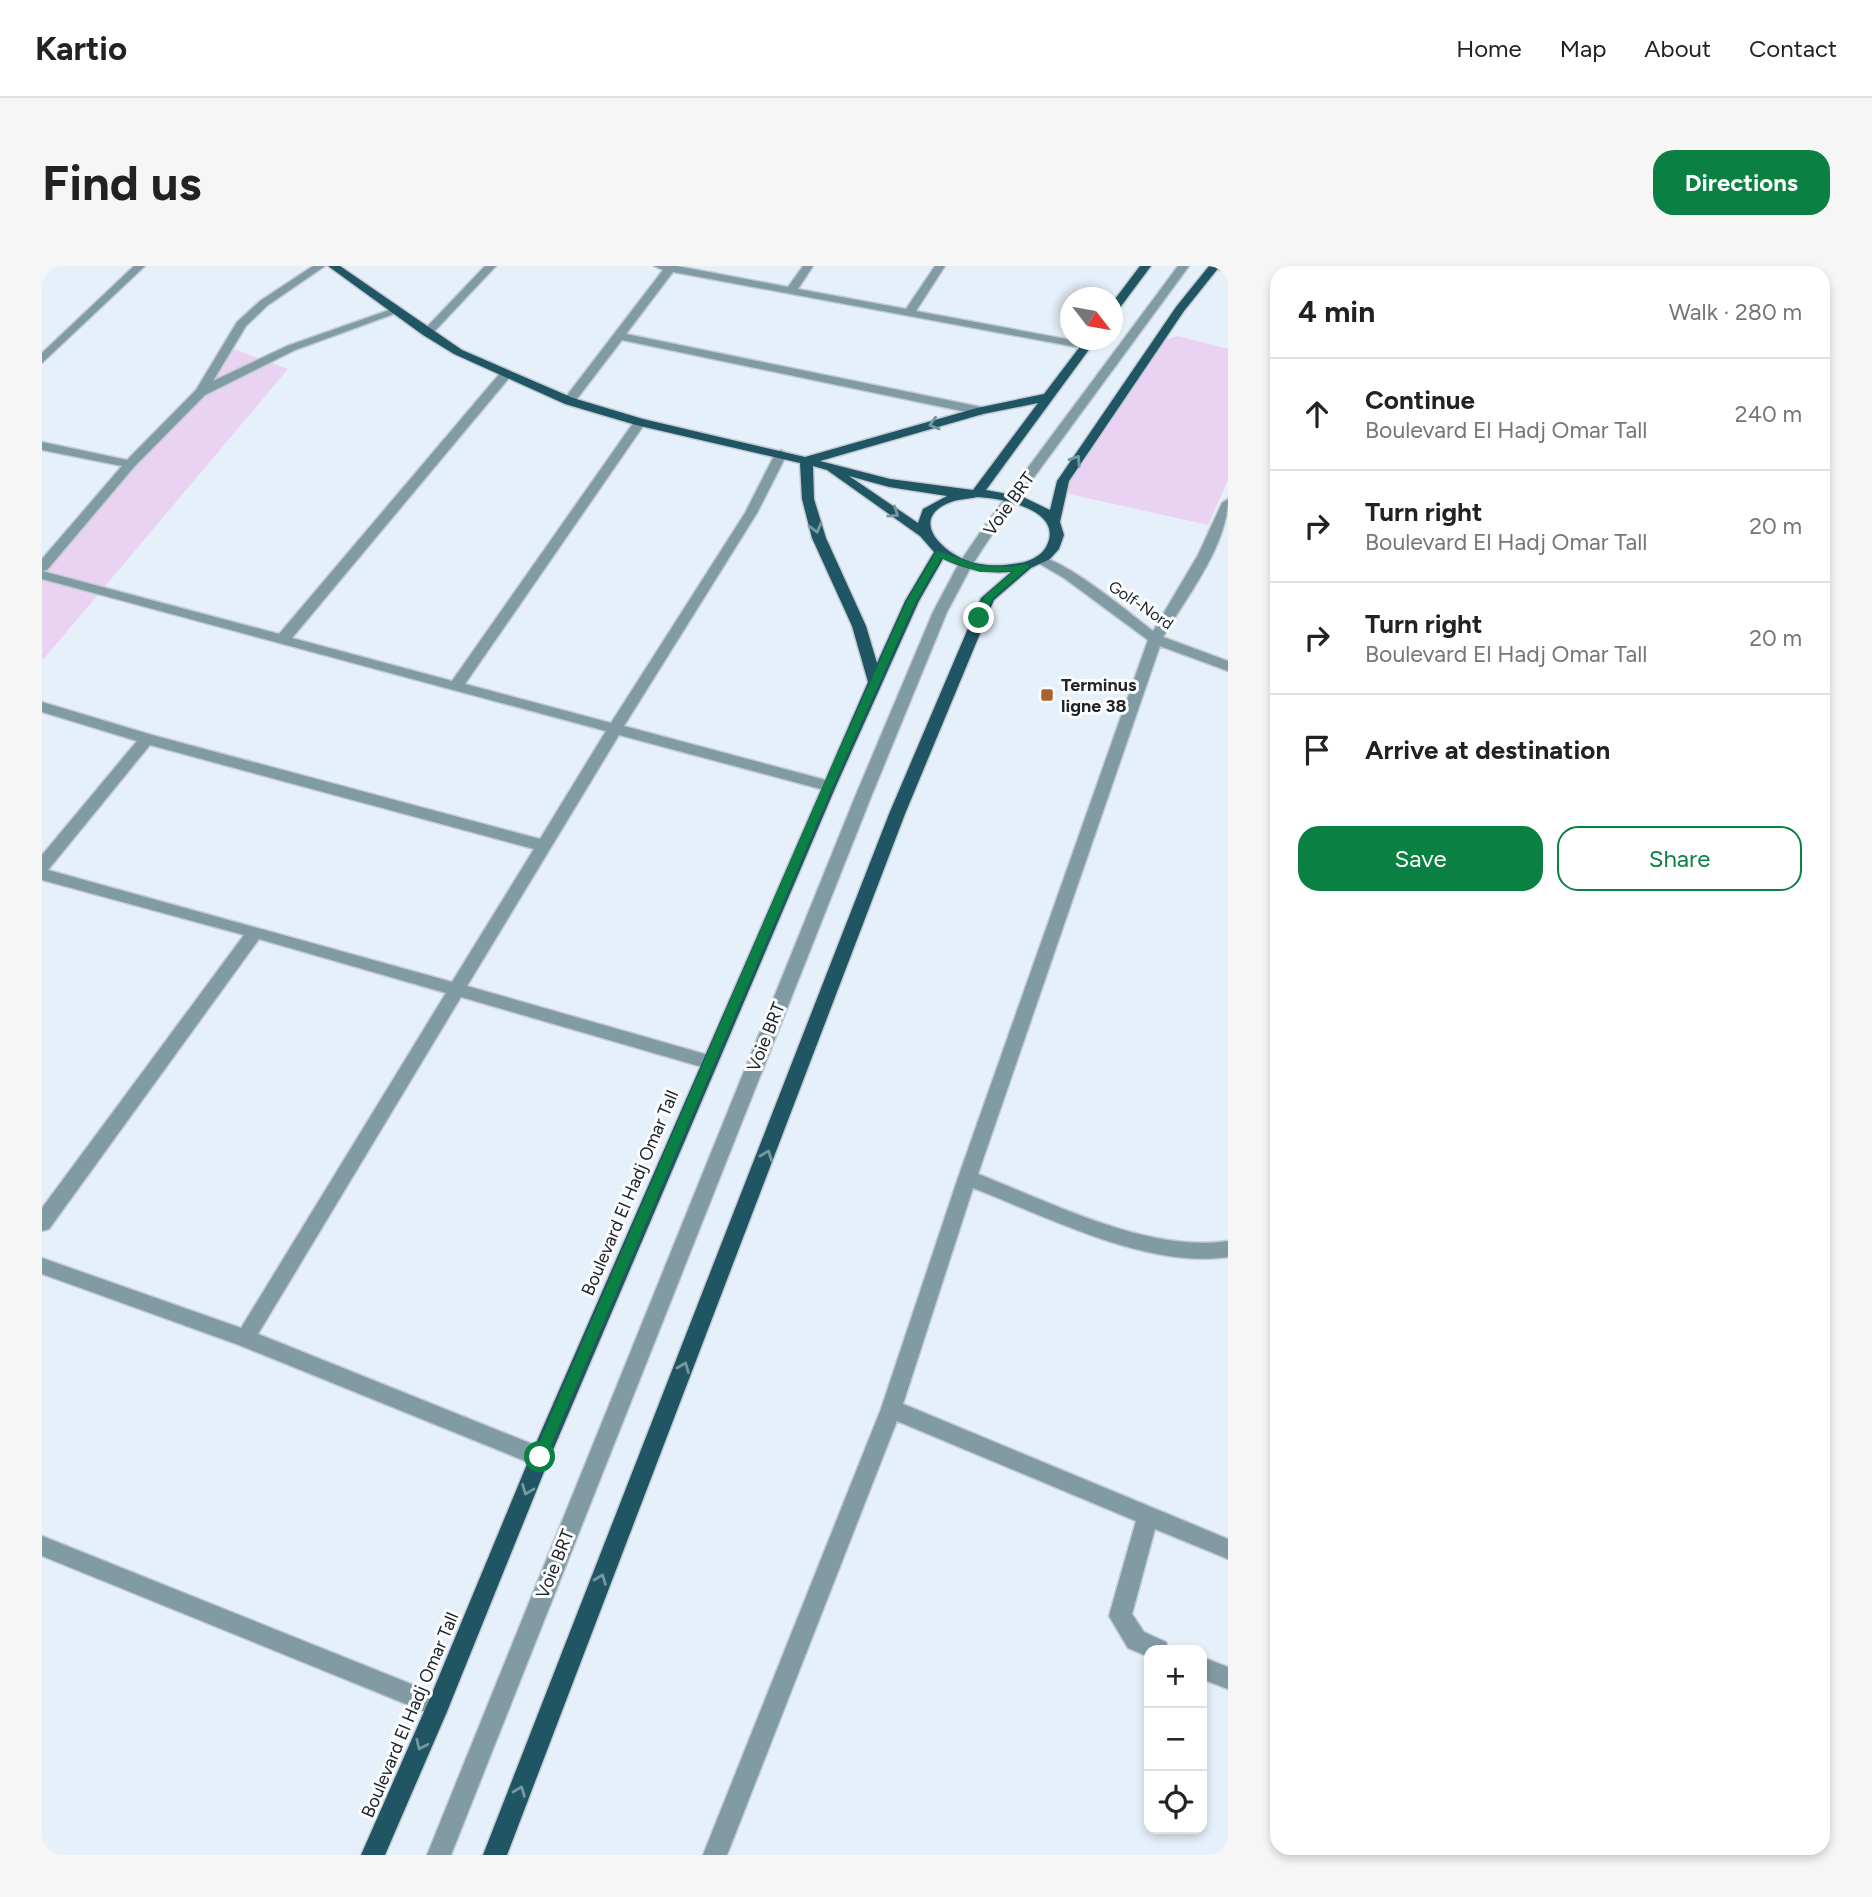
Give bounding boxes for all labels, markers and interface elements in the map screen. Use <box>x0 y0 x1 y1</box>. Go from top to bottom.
text: Kartio <box>35 29 127 68</box>
text: Home <box>1456 34 1522 63</box>
text: Map <box>1560 34 1606 63</box>
text: About <box>1644 34 1711 63</box>
text: Contact <box>1749 34 1837 63</box>
button: Directions <box>1653 150 1830 215</box>
text: Find us <box>42 153 201 212</box>
north arrow <box>1060 287 1123 350</box>
text: 4 min <box>1298 293 1375 330</box>
text: Walk · 280 m <box>1669 298 1802 326</box>
text: Continue <box>1365 384 1475 416</box>
icon: ahead <box>1298 395 1336 433</box>
text: 240 m <box>1735 400 1802 428</box>
one-way arrow <box>929 416 941 430</box>
text: Boulevard El Hadj Omar Tall <box>1365 416 1647 444</box>
one-way arrow <box>1068 455 1081 468</box>
street label: Voie BRT <box>979 468 1039 540</box>
text: Turn right <box>1365 496 1482 528</box>
one-way arrow <box>886 505 899 518</box>
icon: right <box>1298 507 1336 545</box>
text: 20 m <box>1749 512 1802 540</box>
one-way arrow <box>808 521 822 533</box>
text: Boulevard El Hadj Omar Tall <box>1365 528 1647 556</box>
street label: Golf-Nord <box>1105 576 1177 634</box>
route end <box>963 602 994 633</box>
text: Turn right <box>1365 608 1482 640</box>
icon: right <box>1298 619 1336 657</box>
text: 20 m <box>1749 624 1802 652</box>
text: Boulevard El Hadj Omar Tall <box>1365 640 1647 668</box>
place label: Terminus ligne 38 <box>1061 674 1137 717</box>
marker: Terminus ligne 38 <box>1039 687 1055 703</box>
icon: arrive <box>1298 731 1336 769</box>
text: Arrive at destination <box>1365 734 1610 766</box>
button: Save <box>1298 826 1543 891</box>
button: Share <box>1557 826 1802 891</box>
street label: Voie BRT <box>742 999 790 1075</box>
street label: Boulevard El Hadj Omar Tall <box>577 1087 683 1299</box>
one-way arrow <box>759 1150 773 1162</box>
one-way arrow <box>676 1362 690 1374</box>
route start <box>524 1441 555 1472</box>
one-way arrow <box>521 1483 535 1495</box>
street label: Voie BRT <box>531 1526 579 1602</box>
one-way arrow <box>593 1573 607 1585</box>
street label: Boulevard El Hadj Omar Tall <box>357 1609 463 1821</box>
map controls <box>1144 1645 1207 1834</box>
button: + <box>1144 1645 1207 1708</box>
button: − <box>1144 1708 1207 1771</box>
one-way arrow <box>415 1738 429 1750</box>
button: locate <box>1144 1771 1207 1834</box>
one-way arrow <box>511 1786 525 1798</box>

